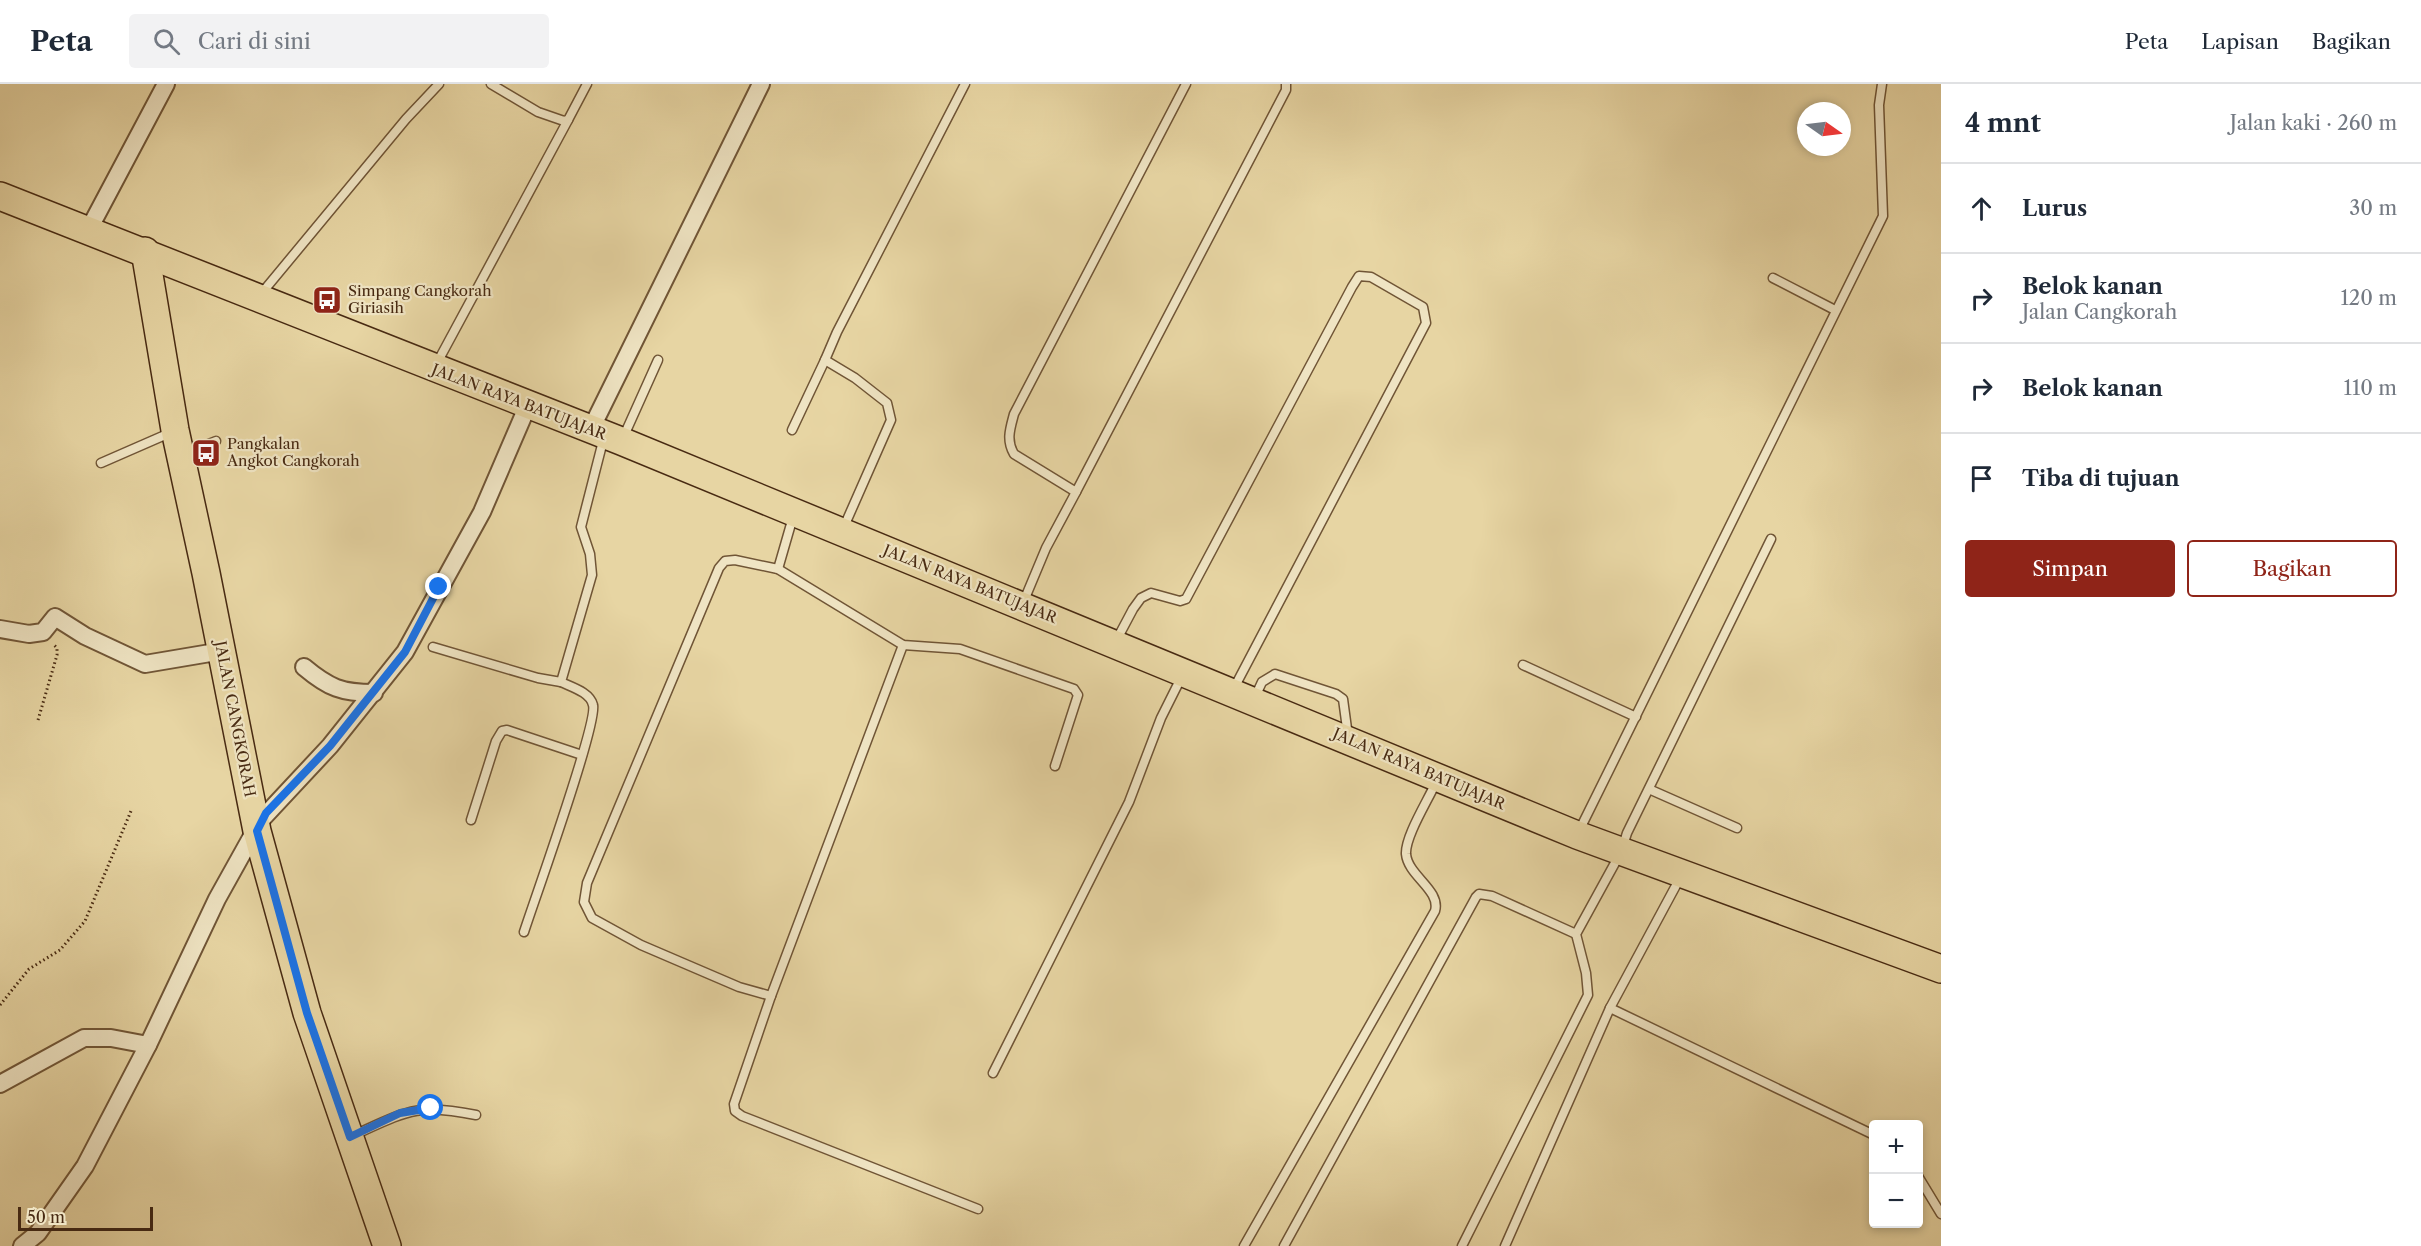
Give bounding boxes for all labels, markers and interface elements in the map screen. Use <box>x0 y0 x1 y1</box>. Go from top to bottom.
search box <box>129 14 549 68</box>
text: Peta <box>30 24 93 58</box>
icon: search <box>150 25 183 58</box>
text: Cari di sini <box>198 28 311 55</box>
text: Peta <box>2125 29 2168 54</box>
text: Lapisan <box>2201 29 2279 54</box>
text: Bagikan <box>2312 29 2391 54</box>
north arrow <box>1797 102 1851 156</box>
text: 4 mnt <box>1965 107 2041 139</box>
text: Jalan kaki · 260 m <box>2230 111 2397 135</box>
icon: ahead <box>1965 192 1998 225</box>
text: Lurus <box>2022 195 2087 222</box>
text: 30 m <box>2349 196 2397 220</box>
text: Belok kanan <box>2022 273 2163 300</box>
place label: Simpang Cangkorah Giriasih <box>348 281 492 317</box>
icon: right <box>1965 282 1998 315</box>
bus stop icon: Simpang Cangkorah Giriasih <box>311 284 343 316</box>
text: 120 m <box>2340 286 2397 310</box>
text: Jalan Cangkorah <box>2022 300 2177 324</box>
street label: JALAN RAYA BATUJAJAR <box>427 359 610 444</box>
icon: right <box>1965 372 1998 405</box>
text: Belok kanan <box>2022 375 2163 402</box>
text: 110 m <box>2344 376 2397 400</box>
place label: Pangkalan Angkot Cangkorah <box>226 434 360 470</box>
bus stop icon: Pangkalan Angkot Cangkorah <box>190 437 222 469</box>
icon: arrive <box>1965 462 1998 495</box>
text: Tiba di tujuan <box>2022 465 2180 492</box>
street label: JALAN RAYA BATUJAJAR <box>879 539 1061 627</box>
button: Simpan <box>1965 540 2175 597</box>
button: Bagikan <box>2187 540 2397 597</box>
route end <box>425 573 451 599</box>
street label: JALAN CANGKORAH <box>211 637 260 799</box>
street label: JALAN RAYA BATUJAJAR <box>1328 723 1509 814</box>
route start <box>417 1094 443 1120</box>
map controls <box>1869 1120 1923 1228</box>
button: + <box>1869 1120 1923 1174</box>
button: − <box>1869 1174 1923 1228</box>
scale bar <box>18 1204 153 1232</box>
text: 50 m <box>27 1207 65 1227</box>

